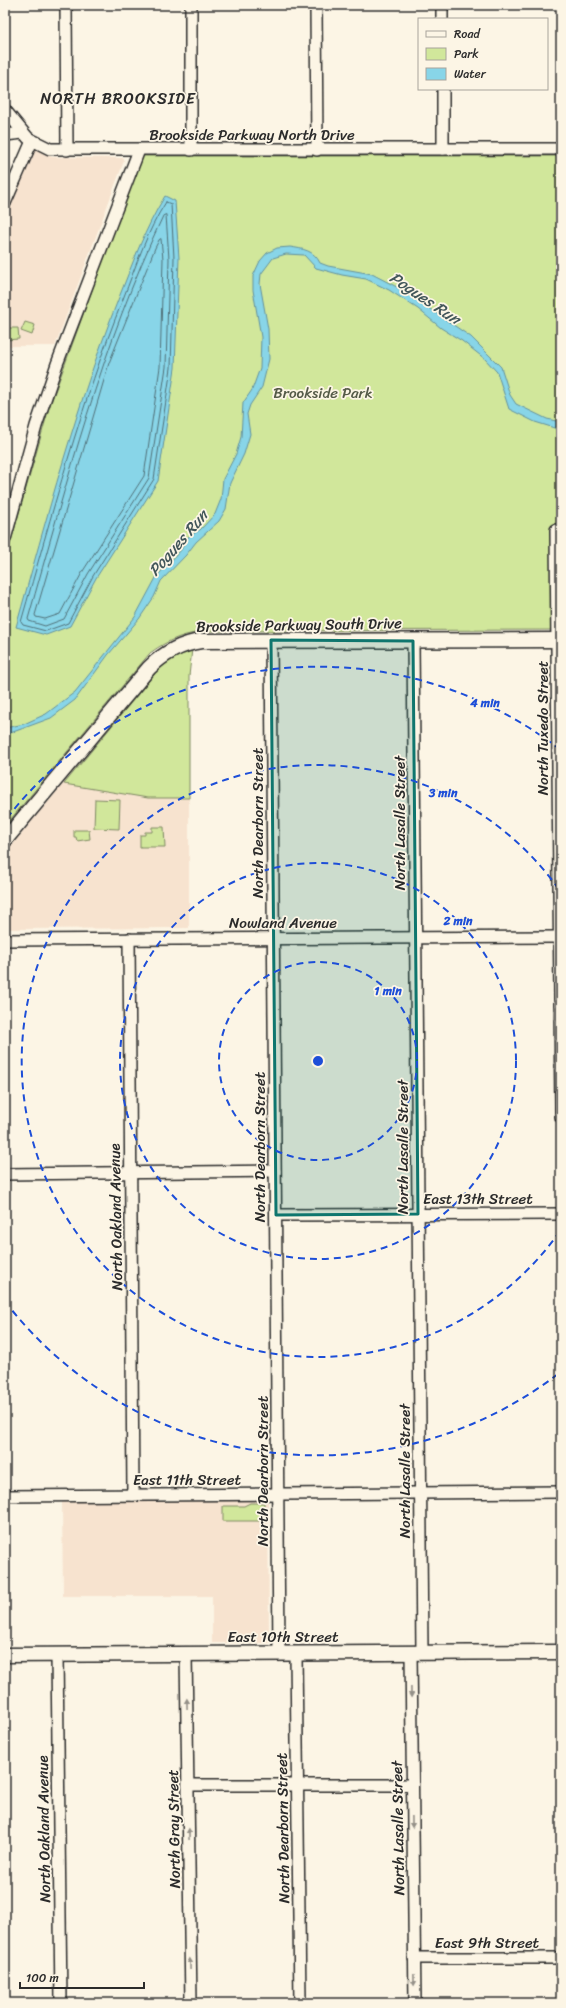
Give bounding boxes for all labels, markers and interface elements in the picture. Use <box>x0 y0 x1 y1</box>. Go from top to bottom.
legend <box>418 18 548 90</box>
text: Road <box>454 23 481 45</box>
text: Park <box>454 43 479 65</box>
text: Water <box>454 63 487 85</box>
district label: NORTH BROOKSIDE <box>40 84 196 113</box>
street label: Brookside Parkway North Drive <box>149 122 355 148</box>
water label: Pogues Run <box>383 263 468 334</box>
park label: Brookside Park <box>273 380 373 406</box>
water label: Pogues Run <box>141 501 217 583</box>
street label: Brookside Parkway South Drive <box>196 610 402 640</box>
street label: North Tuxedo Street <box>530 660 556 795</box>
text: 4 min <box>469 692 500 714</box>
street label: North Dearborn Street <box>245 747 271 898</box>
street label: North Lasalle Street <box>387 755 413 890</box>
text: 3 min <box>428 782 458 804</box>
street label: Nowland Avenue <box>229 910 337 936</box>
text: 2 min <box>442 910 473 932</box>
text: 1 min <box>374 980 402 1002</box>
centre of rings <box>311 1054 325 1068</box>
street label: North Dearborn Street <box>247 1071 273 1222</box>
street label: North Lasalle Street <box>390 1079 416 1214</box>
street label: North Oakland Avenue <box>102 1143 130 1291</box>
street label: East 13th Street <box>423 1186 533 1212</box>
street label: North Dearborn Street <box>250 1395 276 1546</box>
street label: North Lasalle Street <box>392 1403 418 1538</box>
street label: East 11th Street <box>133 1467 241 1493</box>
street label: East 10th Street <box>227 1624 339 1650</box>
one-way arrow <box>408 1686 414 1699</box>
one-way arrow <box>184 1697 190 1710</box>
street label: North Dearborn Street <box>269 1752 297 1904</box>
street label: North Oakland Avenue <box>30 1755 58 1903</box>
street label: North Lasalle Street <box>384 1760 412 1896</box>
street label: North Gray Street <box>160 1769 188 1889</box>
one-way arrow <box>409 1816 416 1828</box>
one-way arrow <box>186 1827 192 1840</box>
street label: East 9th Street <box>435 1930 540 1956</box>
one-way arrow <box>187 1957 193 1970</box>
scale bar <box>20 1964 144 1990</box>
text: 100 m <box>26 1967 59 1989</box>
one-way arrow <box>411 1974 418 1986</box>

